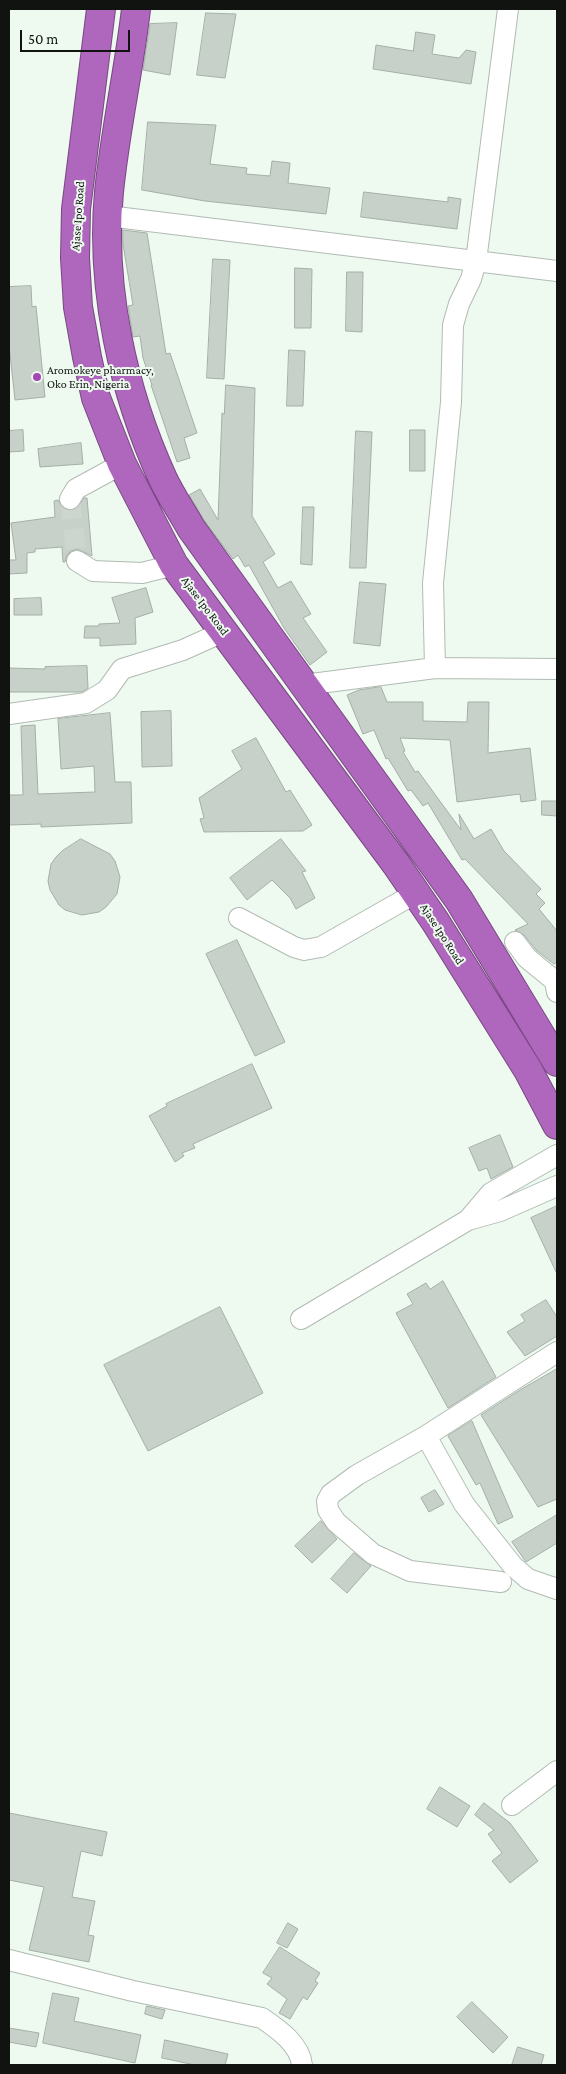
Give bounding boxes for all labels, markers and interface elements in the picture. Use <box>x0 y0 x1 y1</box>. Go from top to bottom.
scale bar <box>22 20 132 52</box>
text: 50 m <box>28 31 58 47</box>
street label: Ajase Ipo Road <box>68 181 88 251</box>
place label: Aromokeye pharmacy, Oko Erin, Nigeria <box>47 363 154 391</box>
marker: Aromokeye pharmacy, Oko Erin, Nigeria <box>31 371 43 383</box>
street label: Ajase Ipo Road <box>178 574 232 638</box>
street label: Ajase Ipo Road <box>417 901 467 967</box>

